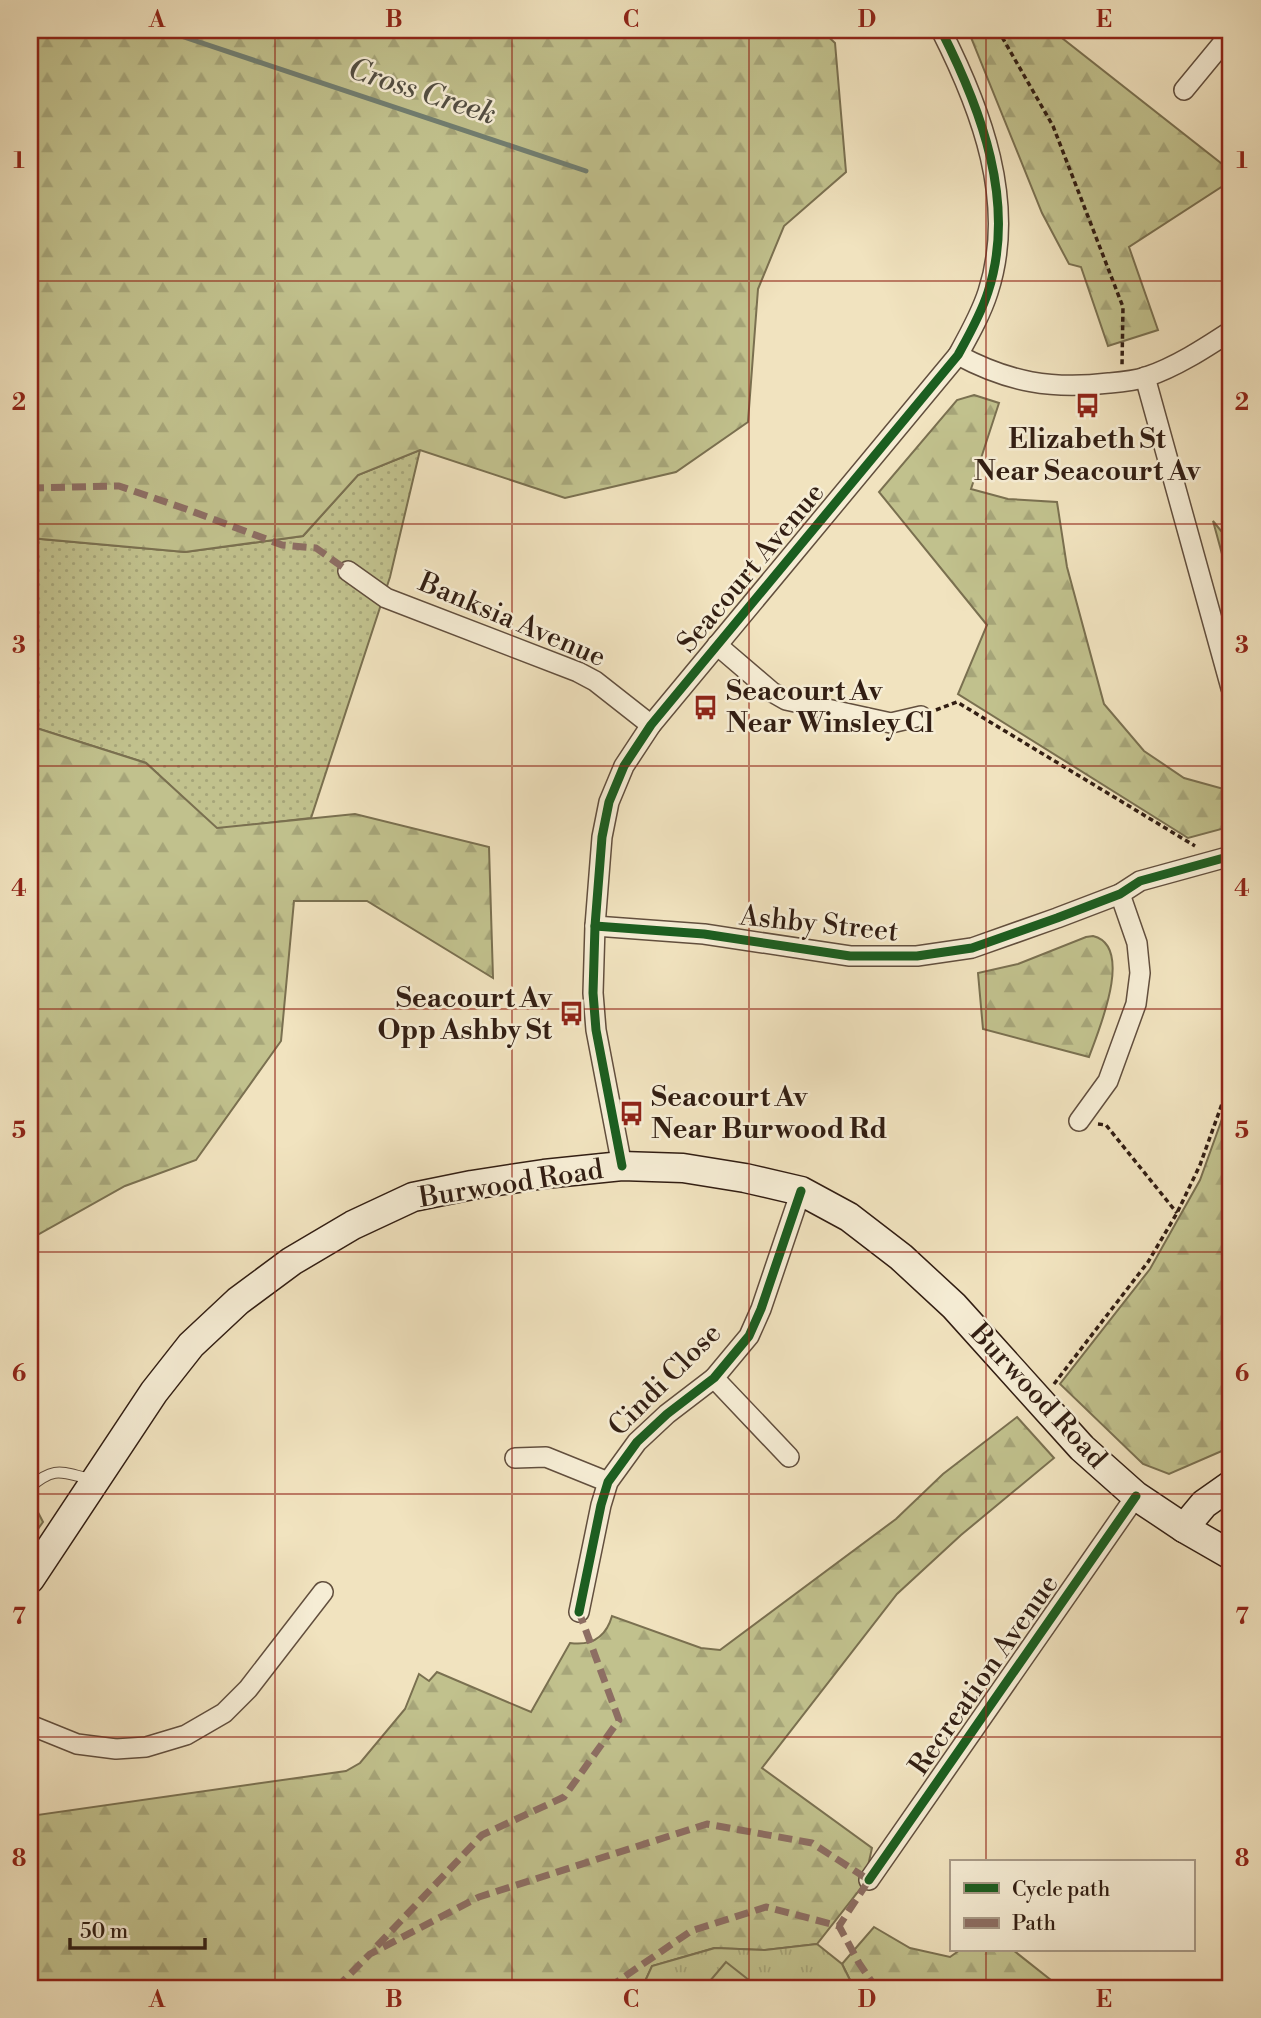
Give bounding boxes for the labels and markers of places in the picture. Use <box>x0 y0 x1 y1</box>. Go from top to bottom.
bus stop icon: Elizabeth St Near Seacourt Av <box>1073 391 1101 419</box>
place label: Elizabeth St Near Seacourt Av <box>974 422 1202 489</box>
place label: Seacourt Av Near Winsley Cl <box>726 674 934 741</box>
bus stop icon: Seacourt Av Near Winsley Cl <box>692 693 720 721</box>
place label: Seacourt Av Opp Ashby St <box>377 981 553 1048</box>
bus stop icon: Seacourt Av Opp Ashby St <box>558 1000 586 1028</box>
place label: Seacourt Av Near Burwood Rd <box>651 1080 888 1147</box>
bus stop icon: Seacourt Av Near Burwood Rd <box>617 1099 645 1127</box>

